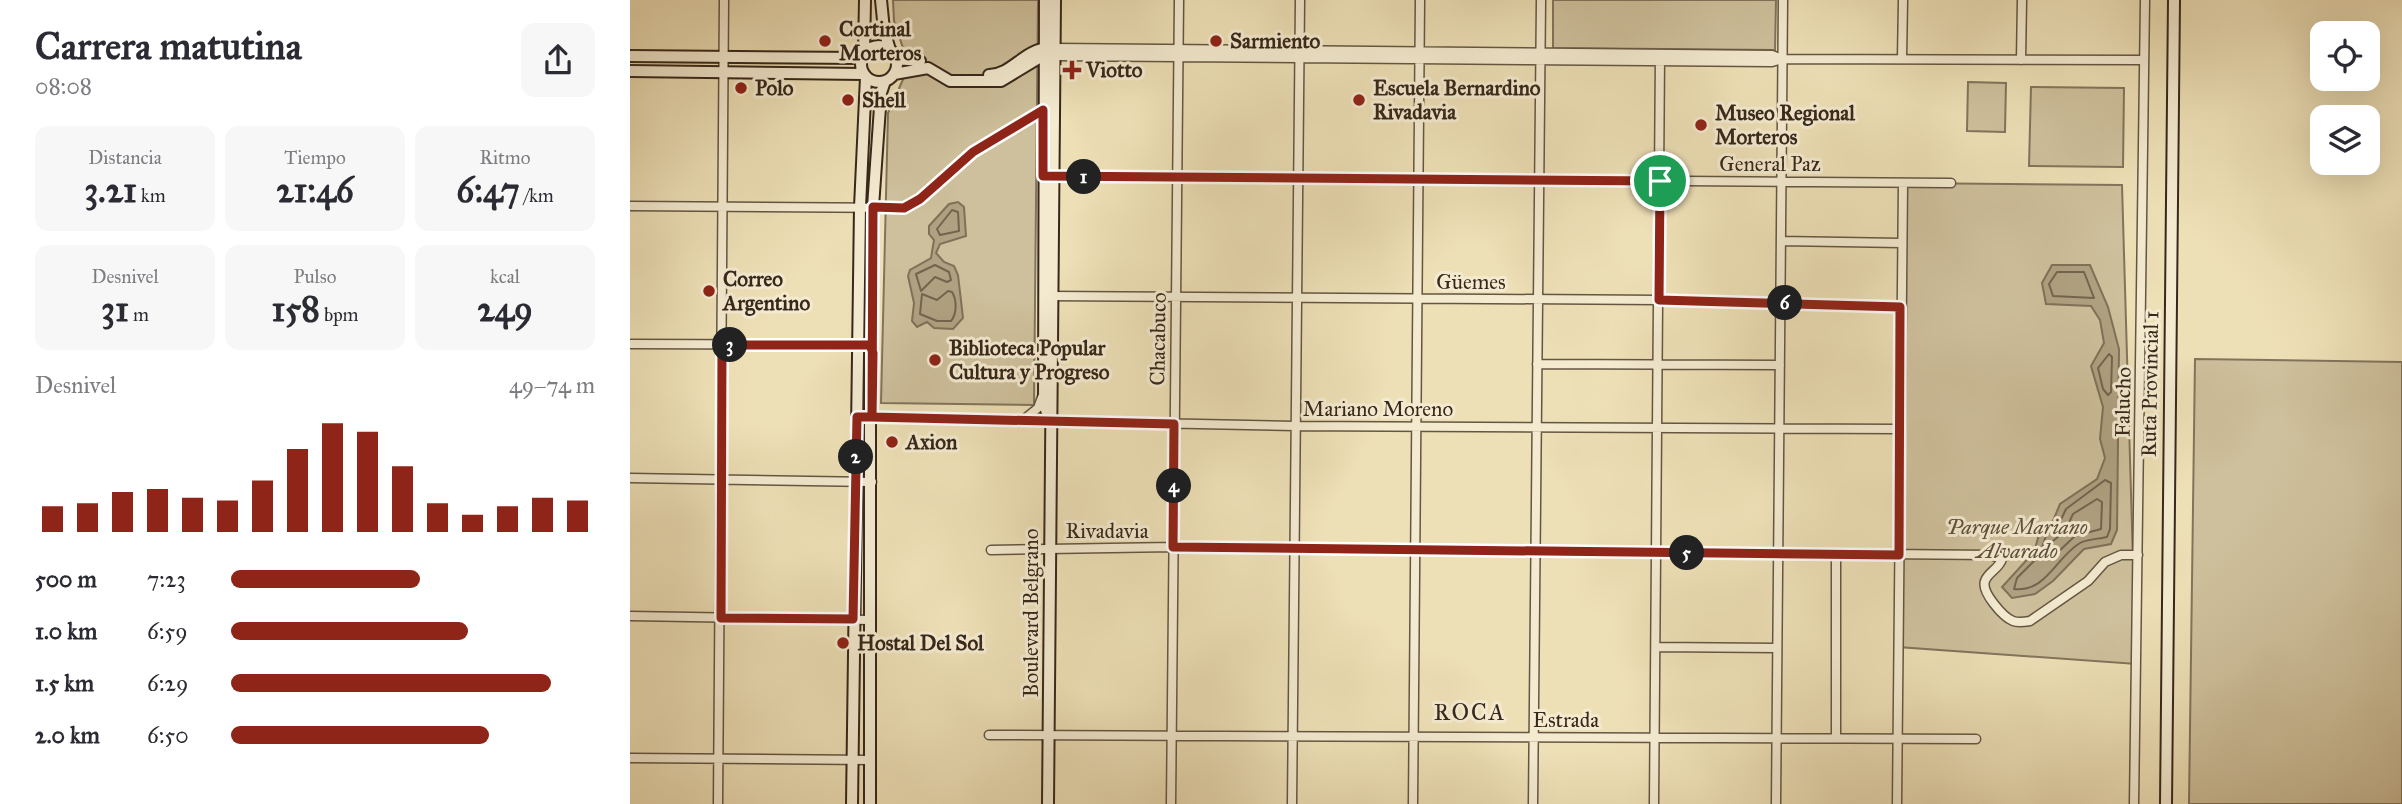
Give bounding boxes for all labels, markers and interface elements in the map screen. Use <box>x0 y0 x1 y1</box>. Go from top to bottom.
place label: Cortinal Morteros <box>839 16 922 66</box>
map controls <box>2310 21 2380 175</box>
button: locate <box>2310 21 2380 91</box>
text: Carrera matutina <box>35 23 302 69</box>
button: share <box>521 23 595 97</box>
place label: Sarmiento <box>1230 28 1321 54</box>
marker: Cortinal Morteros <box>817 33 833 49</box>
marker: Sarmiento <box>1208 33 1224 49</box>
place label: Viotto <box>1085 57 1143 83</box>
marker: Viotto <box>1064 62 1080 78</box>
text: 08:08 <box>35 72 92 100</box>
place label: Polo <box>755 75 794 101</box>
place label: Escuela Bernardino Rivadavia <box>1373 75 1541 125</box>
marker: Polo <box>733 80 749 96</box>
place label: Shell <box>862 87 907 113</box>
marker: Shell <box>840 92 856 108</box>
marker: Escuela Bernardino Rivadavia <box>1351 92 1367 108</box>
place label: Museo Regional Morteros <box>1715 100 1856 150</box>
button: layers <box>2310 105 2380 175</box>
marker: Museo Regional Morteros <box>1693 117 1709 133</box>
text: Distancia <box>88 146 162 169</box>
text: Tiempo <box>284 146 346 169</box>
text: Ritmo <box>480 146 530 169</box>
pin <box>1630 151 1690 211</box>
street label: General Paz <box>1719 151 1821 177</box>
pin: 1 <box>1066 160 1102 194</box>
icon: arrive <box>1641 162 1679 200</box>
text: 1 <box>1080 165 1087 188</box>
text: 3.21 <box>84 169 137 212</box>
text: 21:46 <box>276 169 354 212</box>
text: 6:47 <box>456 169 520 212</box>
text: km <box>137 184 166 207</box>
text: /km <box>520 184 554 207</box>
text: Desnivel <box>91 265 159 288</box>
text: Pulso <box>294 265 336 288</box>
text: kcal <box>490 265 520 288</box>
place label: Correo Argentino <box>721 266 810 316</box>
street label: Güemes <box>1436 269 1506 295</box>
marker: Correo Argentino <box>701 283 717 299</box>
pin: 6 <box>1768 286 1802 320</box>
text: 31 <box>101 288 129 331</box>
text: 158 <box>271 288 320 331</box>
text: 249 <box>477 288 533 331</box>
text: 6 <box>1780 291 1789 314</box>
street label: Chacabuco <box>1144 292 1172 386</box>
text: m <box>129 303 149 326</box>
text: bpm <box>320 303 359 326</box>
street label: Ruta Provincial 1 <box>2136 311 2164 457</box>
pin: 3 <box>712 328 748 362</box>
text: 3 <box>726 333 733 356</box>
place label: Biblioteca Popular Cultura y Progreso <box>949 335 1110 385</box>
marker: Biblioteca Popular Cultura y Progreso <box>927 352 943 368</box>
street label: Falucho <box>2109 367 2137 437</box>
text: Desnivel <box>35 371 116 399</box>
text: 49–74 m <box>509 371 595 399</box>
street label: Mariano Moreno <box>1303 396 1453 422</box>
place label: Axion <box>904 429 958 455</box>
marker: Axion <box>884 434 900 450</box>
pin: 2 <box>838 440 874 475</box>
text: 2 <box>851 445 860 468</box>
pin: 4 <box>1156 468 1192 504</box>
text: 4 <box>1168 474 1179 497</box>
park label: Parque Mariano Alvarado <box>1946 514 2088 564</box>
street label: Rivadavia <box>1065 518 1149 544</box>
street label: Boulevard Belgrano <box>1018 528 1044 697</box>
pin: 5 <box>1670 536 1704 570</box>
text: 5 <box>1682 541 1691 564</box>
text: 500 m <box>35 565 97 593</box>
text: 7:23 <box>147 565 186 593</box>
text: 1.0 km <box>35 617 97 645</box>
text: 6:59 <box>147 617 188 645</box>
place label: Hostal Del Sol <box>857 630 985 656</box>
marker: Hostal Del Sol <box>835 635 851 651</box>
text: 1.5 km <box>35 669 94 697</box>
text: 6:29 <box>147 669 188 697</box>
district label: ROCA <box>1434 698 1506 726</box>
street label: Estrada <box>1533 707 1599 733</box>
text: 2.0 km <box>35 721 100 749</box>
text: 6:50 <box>147 721 189 749</box>

